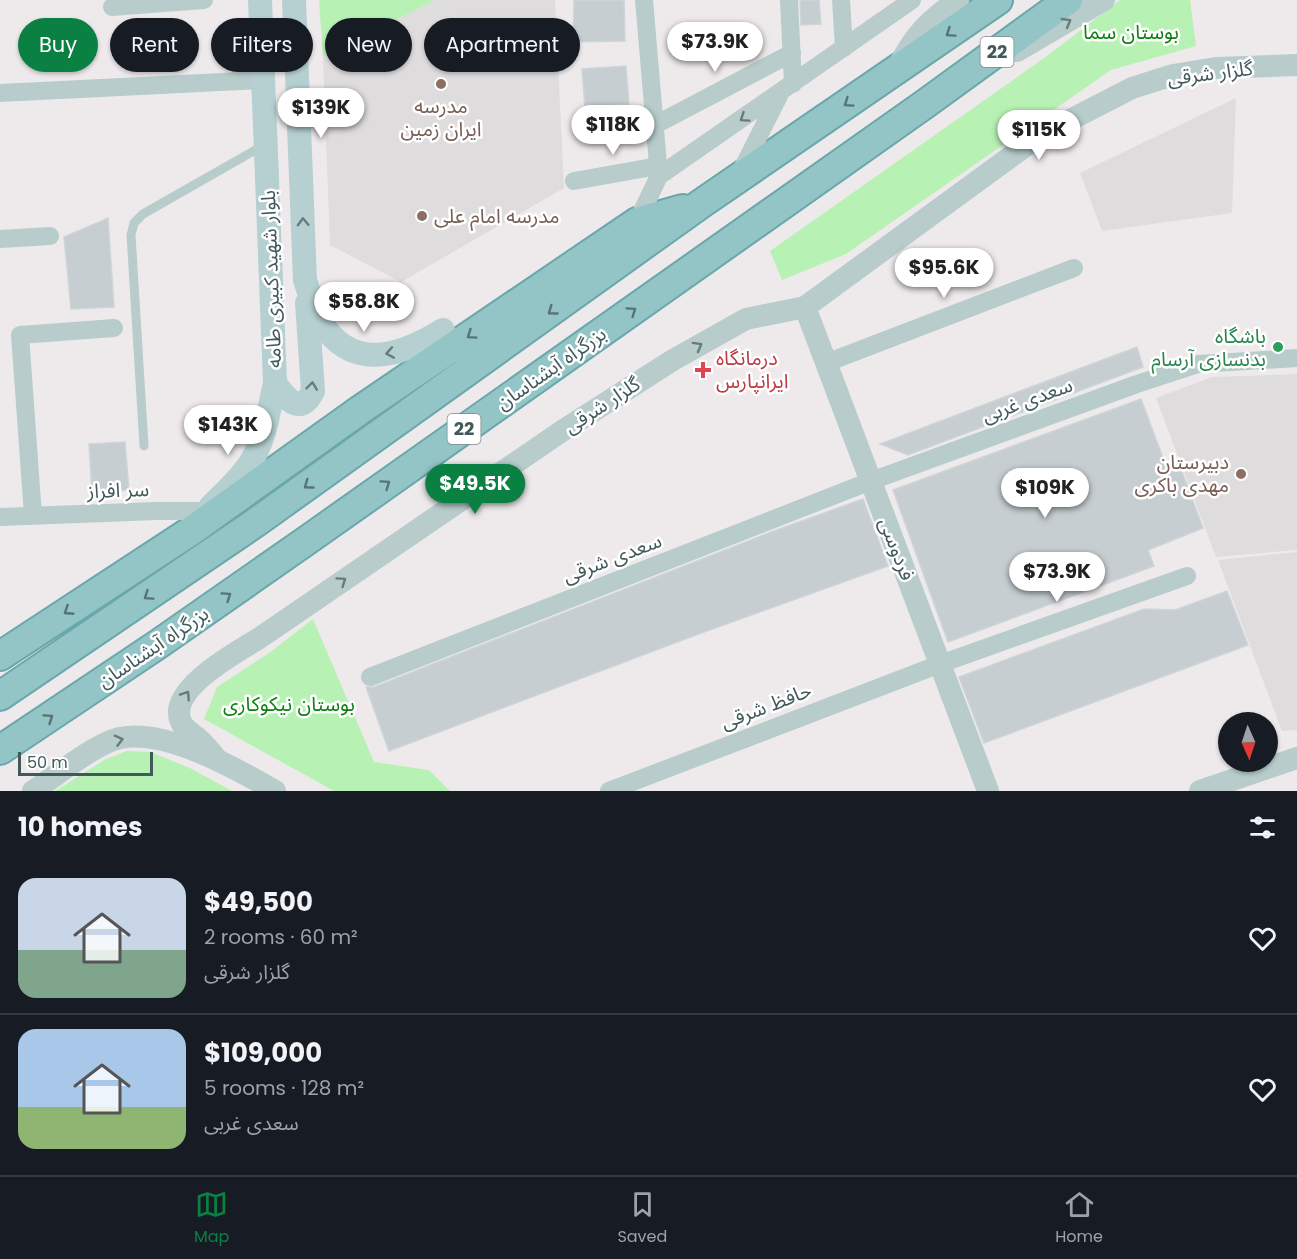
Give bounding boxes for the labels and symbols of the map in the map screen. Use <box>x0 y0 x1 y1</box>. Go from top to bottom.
one-way arrow <box>1060 18 1071 30</box>
park label: بوستان سما <box>1083 18 1179 46</box>
pin: $73.9K <box>666 22 764 73</box>
one-way arrow <box>945 26 956 37</box>
road number: 22 <box>980 37 1014 67</box>
street label: گلزار شرقی <box>1166 54 1255 92</box>
marker: مدرسه ایران زمین <box>434 77 448 91</box>
pin: $139K <box>279 88 363 139</box>
place label: مدرسه ایران زمین <box>400 92 482 143</box>
one-way arrow <box>844 96 855 107</box>
pin: $118K <box>571 105 655 156</box>
pin: $115K <box>997 110 1081 161</box>
one-way arrow <box>740 111 751 122</box>
street label: بلوار شهید کبیری طامه <box>254 190 288 368</box>
place label: مدرسه امام علی <box>434 202 560 231</box>
marker: مدرسه امام علی <box>415 209 429 223</box>
one-way arrow <box>296 217 309 226</box>
pin: $95.6K <box>895 248 993 299</box>
pin: $58.8K <box>315 282 413 333</box>
one-way arrow <box>548 304 559 315</box>
one-way arrow <box>625 307 636 318</box>
street label: بزرگراه آبشناسان <box>490 320 612 416</box>
place label: باشگاه بدنسازی آرسام <box>1151 322 1266 374</box>
one-way arrow <box>467 327 477 339</box>
marker: باشگاه بدنسازی آرسام <box>1271 340 1285 354</box>
one-way arrow <box>692 342 702 353</box>
place label: درمانگاه ایرانپارس <box>716 344 789 395</box>
one-way arrow <box>386 346 396 359</box>
marker: درمانگاه ایرانپارس <box>694 361 712 379</box>
street label: گلزار شرقی <box>558 369 646 440</box>
street label: سعدی غربی <box>978 371 1076 429</box>
one-way arrow <box>305 381 318 391</box>
pin: $143K <box>186 405 270 456</box>
road number: 22 <box>448 414 480 444</box>
place label: دبیرستان مهدی باکری <box>1135 448 1229 499</box>
pin: $49.5K <box>426 464 524 515</box>
marker: دبیرستان مهدی باکری <box>1234 467 1248 481</box>
pin: $109K <box>1003 468 1087 519</box>
street label: سر افراز <box>85 475 150 505</box>
one-way arrow <box>304 478 315 489</box>
one-way arrow <box>380 480 391 491</box>
street label: فردوسی <box>872 514 922 584</box>
street label: سعدی شرقی <box>558 526 666 590</box>
pin: $73.9K <box>1008 552 1106 603</box>
one-way arrow <box>336 577 347 588</box>
one-way arrow <box>143 589 154 600</box>
one-way arrow <box>220 592 231 603</box>
street label: بزرگراه آبشناسان <box>92 599 214 695</box>
one-way arrow <box>63 604 74 615</box>
street label: حافظ شرقی <box>717 676 815 736</box>
park label: بوستان نیکوکاری <box>223 690 355 718</box>
one-way arrow <box>179 691 190 702</box>
north arrow <box>1218 712 1278 772</box>
one-way arrow <box>42 714 53 725</box>
one-way arrow <box>113 735 124 747</box>
scale bar <box>18 749 153 776</box>

